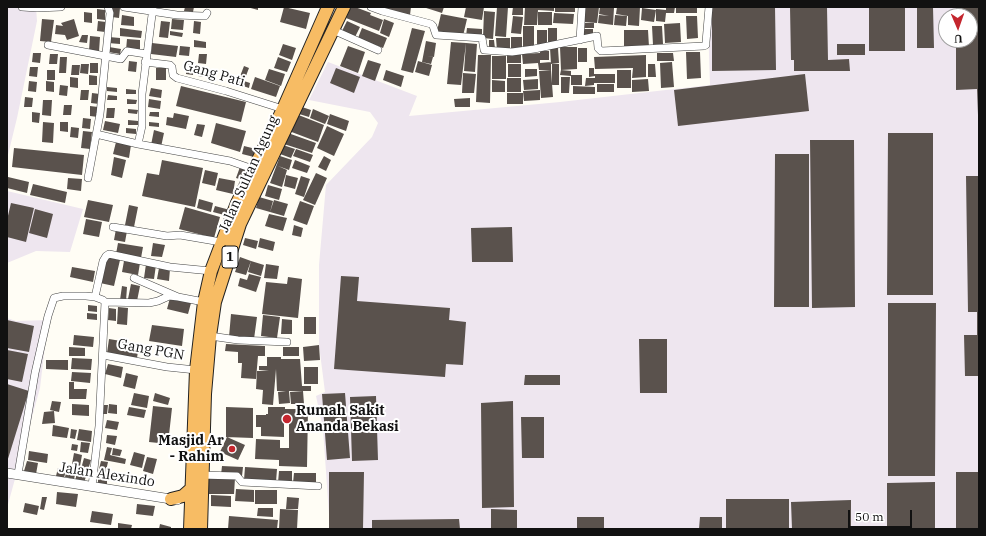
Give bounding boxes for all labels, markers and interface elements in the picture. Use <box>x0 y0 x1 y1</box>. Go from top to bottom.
north arrow <box>938 8 978 48</box>
text: U <box>954 32 963 46</box>
street label: Gang Pati <box>181 57 247 91</box>
street label: Jalan Sultan Agung <box>216 113 282 235</box>
road number: 1 <box>222 246 238 268</box>
street label: Gang PGN <box>116 336 186 364</box>
place label: Rumah Sakit Ananda Bekasi <box>296 403 399 436</box>
marker: Rumah Sakit Ananda Bekasi <box>281 413 293 425</box>
place label: Masjid Ar - Rahim <box>158 433 224 466</box>
marker: Masjid Ar - Rahim <box>227 444 237 454</box>
street label: Jalan Alexindo <box>58 459 156 491</box>
scale bar <box>850 502 914 528</box>
text: 50 m <box>855 509 884 524</box>

